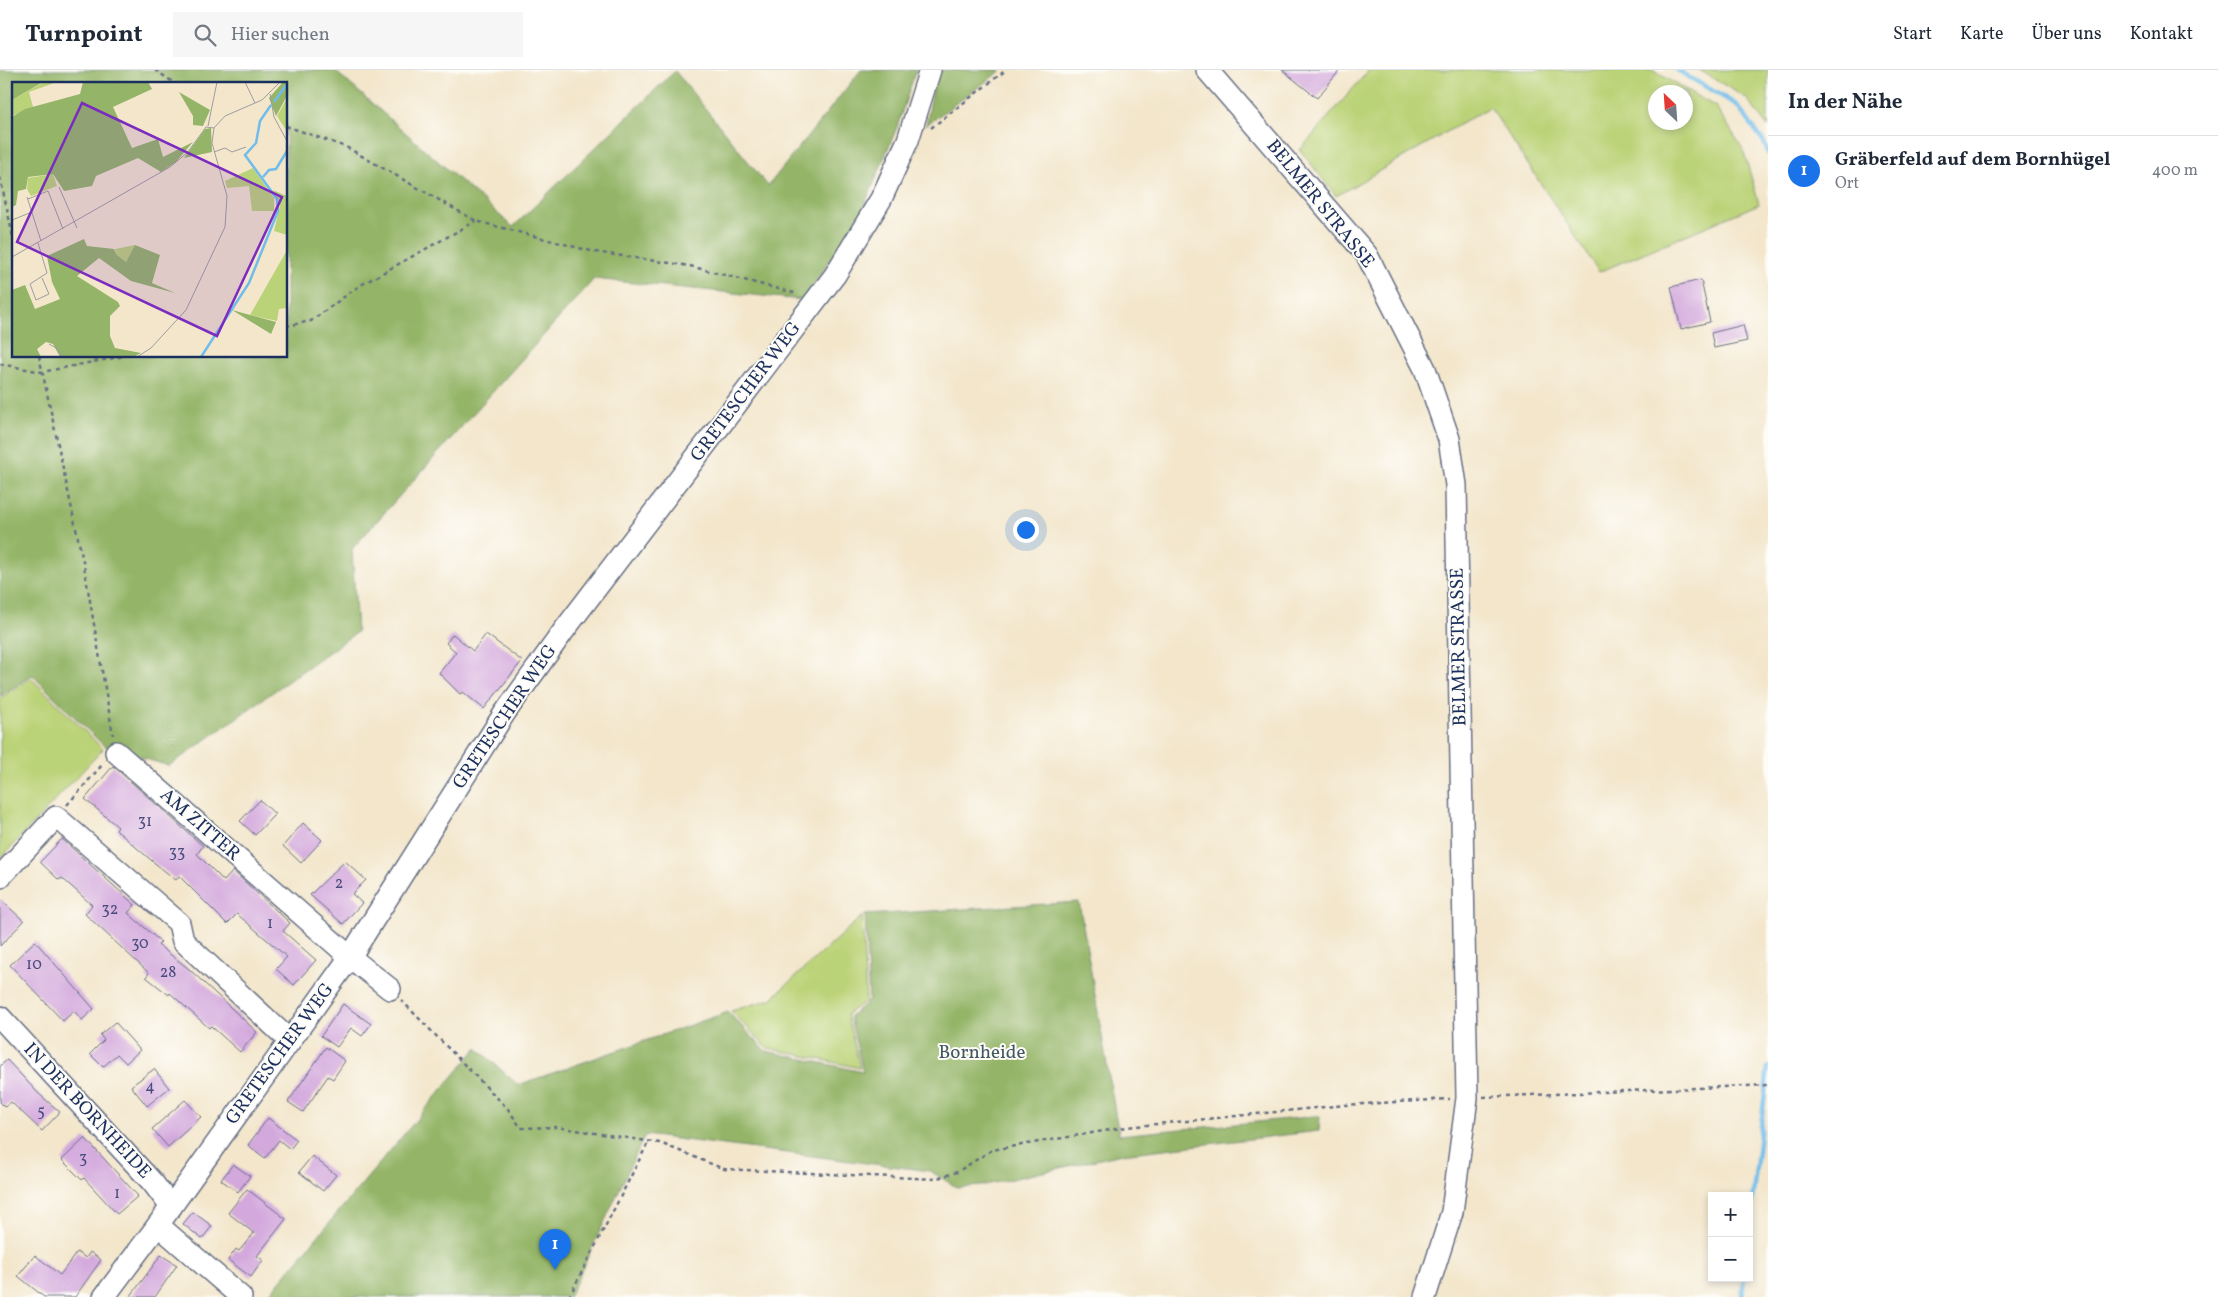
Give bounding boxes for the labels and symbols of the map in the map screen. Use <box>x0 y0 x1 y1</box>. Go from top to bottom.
inset map <box>12 82 288 358</box>
north arrow <box>1648 85 1693 130</box>
street label: BELMER STRASSE <box>1260 134 1380 274</box>
street label: GRETESCHER WEG <box>685 317 807 467</box>
your location <box>1013 517 1039 543</box>
street label: BELMER STRASSE <box>1445 567 1473 727</box>
street label: GRETESCHER WEG <box>447 640 563 794</box>
street label: AM ZITTER <box>154 783 246 867</box>
house number: 31 <box>138 811 152 833</box>
house number: 33 <box>169 842 185 864</box>
house number: 2 <box>335 873 343 895</box>
house number: 32 <box>102 899 118 921</box>
house number: 1 <box>267 913 273 935</box>
house number: 30 <box>131 933 149 955</box>
house number: 10 <box>26 954 42 976</box>
house number: 28 <box>160 962 176 984</box>
street label: GRETESCHER WEG <box>220 978 340 1130</box>
street label: IN DER BORNHEIDE <box>17 1037 157 1185</box>
park label: Bornheide <box>938 1040 1026 1066</box>
house number: 4 <box>145 1076 155 1098</box>
house number: 5 <box>37 1101 45 1123</box>
house number: 3 <box>79 1148 87 1170</box>
house number: 1 <box>114 1183 120 1205</box>
pin: 1 <box>539 1229 571 1270</box>

